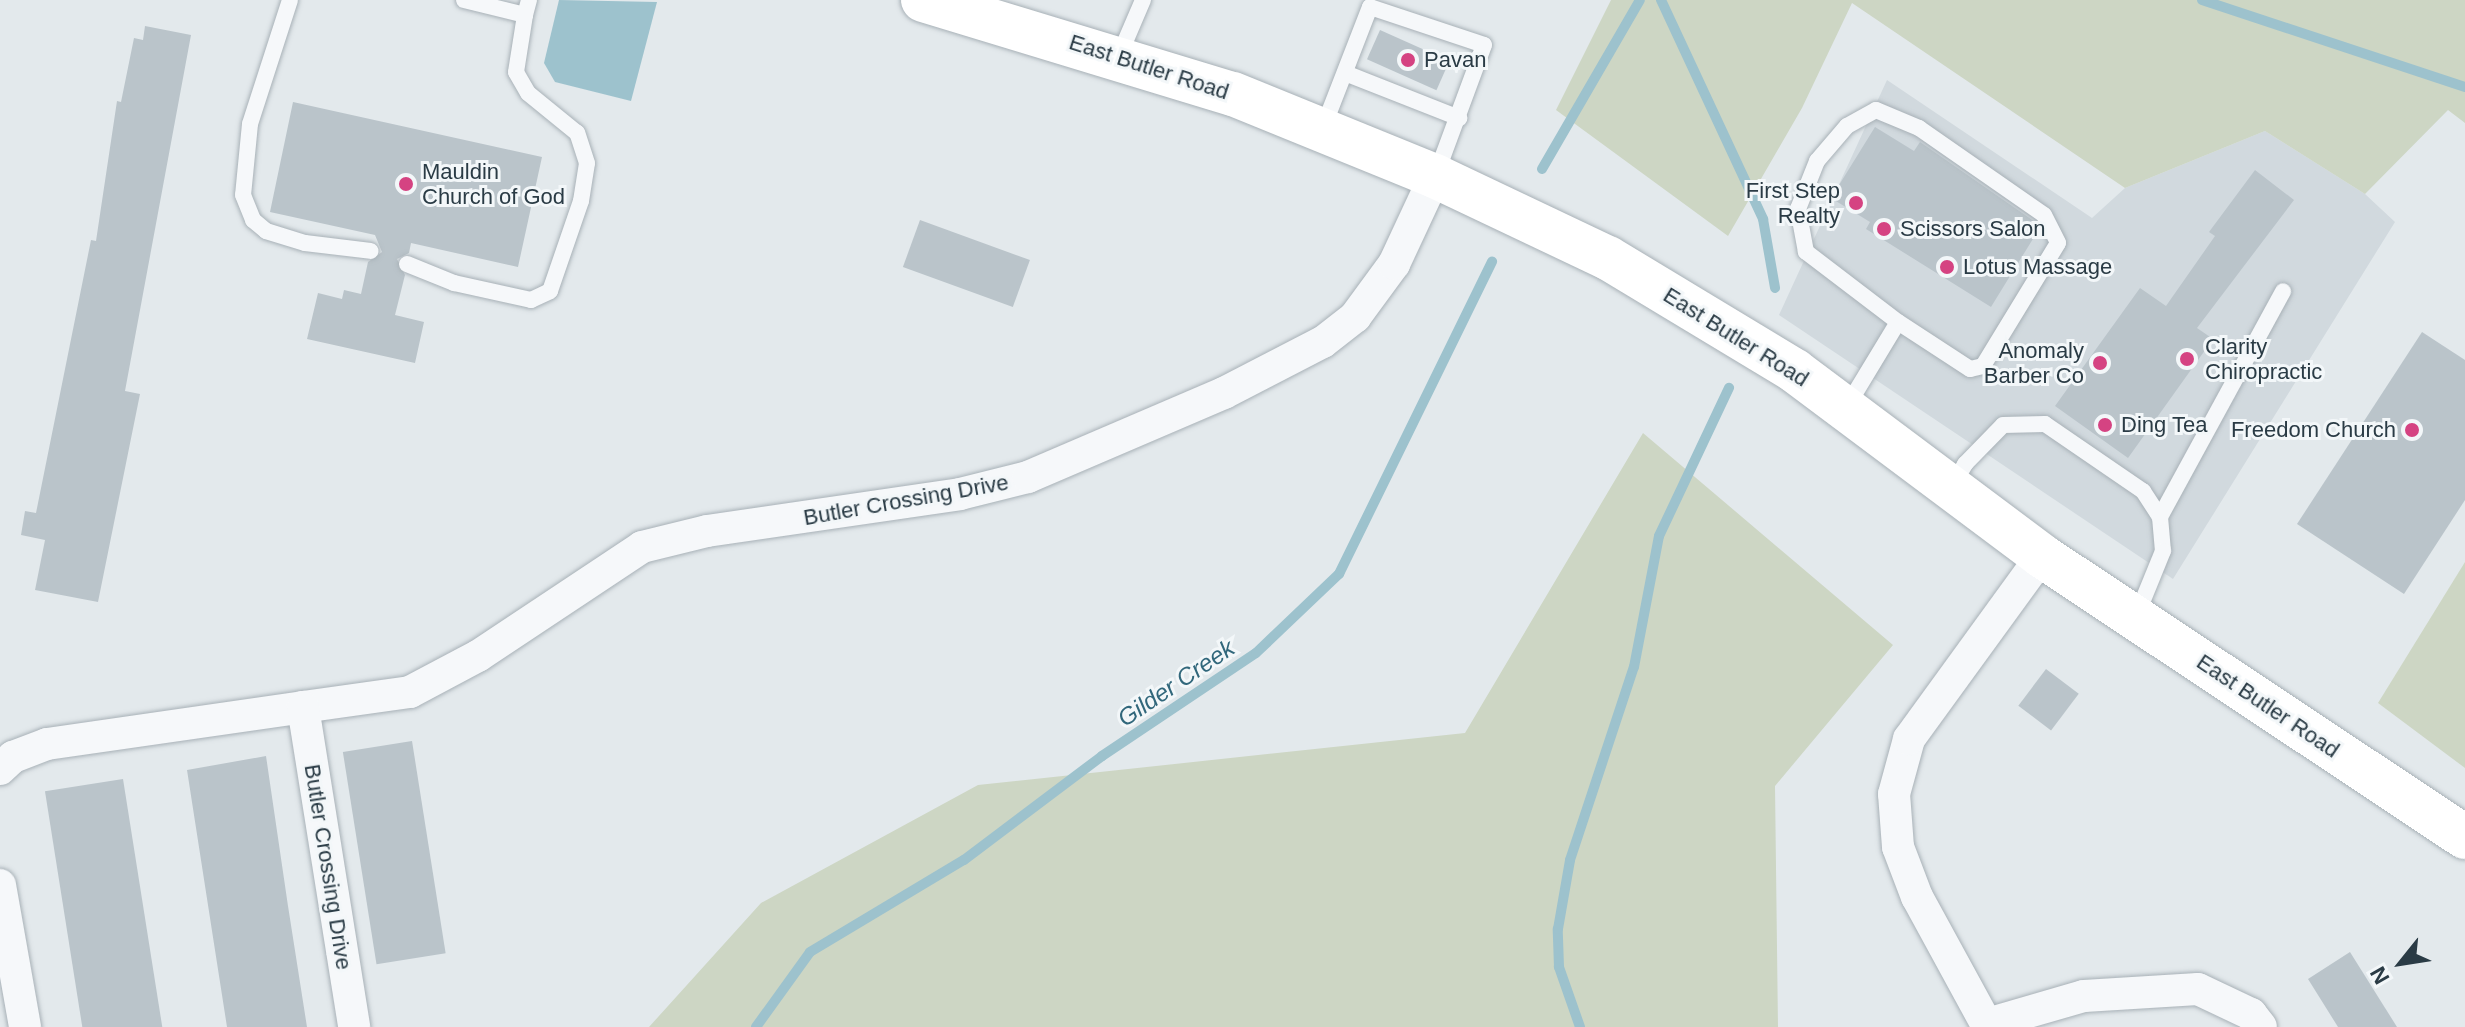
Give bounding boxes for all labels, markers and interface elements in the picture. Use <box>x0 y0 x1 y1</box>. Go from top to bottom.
street label: East Butler Road <box>1066 29 1232 105</box>
place label: Pavan <box>1424 47 1486 73</box>
marker: Pavan <box>1399 51 1417 69</box>
place label: Mauldin Church of God <box>422 158 565 210</box>
marker: Mauldin Church of God <box>397 175 415 193</box>
place label: First Step Realty <box>1746 177 1840 228</box>
marker: First Step Realty <box>1847 194 1865 212</box>
place label: Scissors Salon <box>1900 216 2046 242</box>
marker: Scissors Salon <box>1875 220 1893 238</box>
place label: Lotus Massage <box>1963 254 2112 280</box>
marker: Lotus Massage <box>1938 258 1956 276</box>
street label: East Butler Road <box>1658 282 1814 392</box>
place label: Clarity Chiropractic <box>2205 333 2322 384</box>
place label: Anomaly Barber Co <box>1984 337 2084 388</box>
marker: Clarity Chiropractic <box>2176 348 2198 370</box>
marker: Anomaly Barber Co <box>2091 354 2109 372</box>
place label: Ding Tea <box>2121 412 2208 438</box>
marker: Ding Tea <box>2096 416 2114 434</box>
place label: Freedom Church <box>2231 417 2396 443</box>
marker: Freedom Church <box>2403 421 2421 439</box>
street label: Butler Crossing Drive <box>801 469 1011 531</box>
water label: Gilder Creek <box>1112 633 1240 733</box>
street label: East Butler Road <box>2192 649 2344 763</box>
street label: Butler Crossing Drive <box>299 762 357 972</box>
north arrow <box>2361 923 2441 1003</box>
text: N <box>2365 962 2395 988</box>

